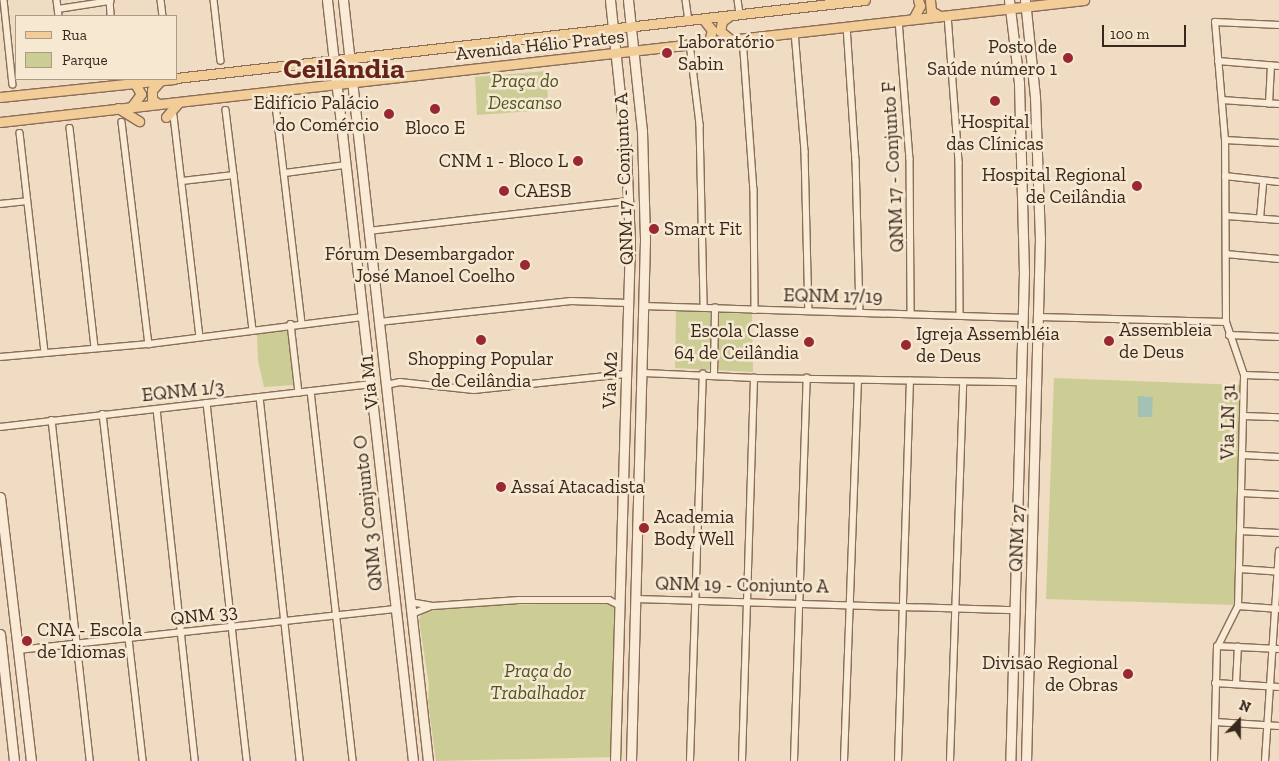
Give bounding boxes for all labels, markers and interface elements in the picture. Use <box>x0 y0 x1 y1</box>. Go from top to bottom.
legend <box>15 15 178 80</box>
scale bar <box>1104 15 1188 47</box>
street label: Avenida Hélio Prates <box>455 25 625 65</box>
text: 100 m <box>1110 25 1149 43</box>
text: Rua <box>62 26 87 44</box>
place label: Laboratório Sabin <box>678 31 774 75</box>
place label: Posto de Saúde número 1 <box>927 36 1057 80</box>
marker: Laboratório Sabin <box>660 46 674 60</box>
text: Parque <box>62 51 108 69</box>
marker: Posto de Saúde número 1 <box>1061 51 1075 65</box>
district label: Ceilândia <box>283 52 405 86</box>
park label: Praça do Descanso <box>488 70 562 114</box>
street label: QNM 17 - Conjunto F <box>877 81 909 253</box>
place label: Edifício Palácio do Comércio <box>254 92 379 136</box>
street label: QNM 17 - Conjunto A <box>610 92 638 266</box>
marker: Hospital das Clínicas <box>988 94 1002 108</box>
marker: Bloco E <box>429 103 441 115</box>
marker: Edifício Palácio do Comércio <box>383 108 395 120</box>
place label: Hospital das Clínicas <box>946 111 1044 155</box>
place label: Bloco E <box>405 117 465 139</box>
place label: CNM 1 - Bloco L <box>439 150 568 172</box>
marker: CNM 1 - Bloco L <box>572 155 584 167</box>
place label: Hospital Regional de Ceilândia <box>982 164 1126 208</box>
marker: Hospital Regional de Ceilândia <box>1130 179 1144 193</box>
place label: CAESB <box>514 180 571 202</box>
marker: CAESB <box>498 185 510 197</box>
place label: Smart Fit <box>664 218 742 240</box>
marker: Smart Fit <box>648 223 660 235</box>
place label: Fórum Desembargador José Manoel Coelho <box>325 243 515 287</box>
marker: Fórum Desembargador José Manoel Coelho <box>519 259 531 271</box>
street label: EQNM 17/19 <box>783 284 883 308</box>
place label: Assembleia de Deus <box>1119 319 1212 363</box>
place label: Escola Classe 64 de Ceilândia <box>674 320 799 364</box>
place label: Igreja Assembléia de Deus <box>916 323 1060 367</box>
marker: Shopping Popular de Ceilândia <box>475 334 487 346</box>
marker: Assembleia de Deus <box>1103 335 1115 347</box>
marker: Escola Classe 64 de Ceilândia <box>803 336 815 348</box>
marker: Igreja Assembléia de Deus <box>900 339 912 351</box>
place label: Shopping Popular de Ceilândia <box>408 348 554 392</box>
street label: Via M2 <box>598 351 622 409</box>
street label: Via M1 <box>355 354 383 410</box>
street label: EQNM 1/3 <box>141 375 225 407</box>
street label: Via LN 31 <box>1216 384 1240 460</box>
street label: QNM 3 Conjunto O <box>348 434 388 592</box>
place label: Assaí Atacadista <box>511 476 645 498</box>
marker: Assaí Atacadista <box>495 481 507 493</box>
street label: QNM 27 <box>1004 504 1030 572</box>
place label: Academia Body Well <box>654 506 735 550</box>
marker: Academia Body Well <box>638 522 650 534</box>
street label: QNM 19 - Conjunto A <box>655 572 829 598</box>
street label: QNM 33 <box>169 600 239 630</box>
place label: CNA - Escola de Idiomas <box>37 619 143 663</box>
marker: CNA - Escola de Idiomas <box>21 635 33 647</box>
place label: Divisão Regional de Obras <box>982 652 1118 696</box>
park label: Praça do Trabalhador <box>490 660 586 704</box>
marker: Divisão Regional de Obras <box>1122 668 1134 680</box>
north arrow <box>1214 696 1264 746</box>
text: N <box>1237 697 1253 716</box>

